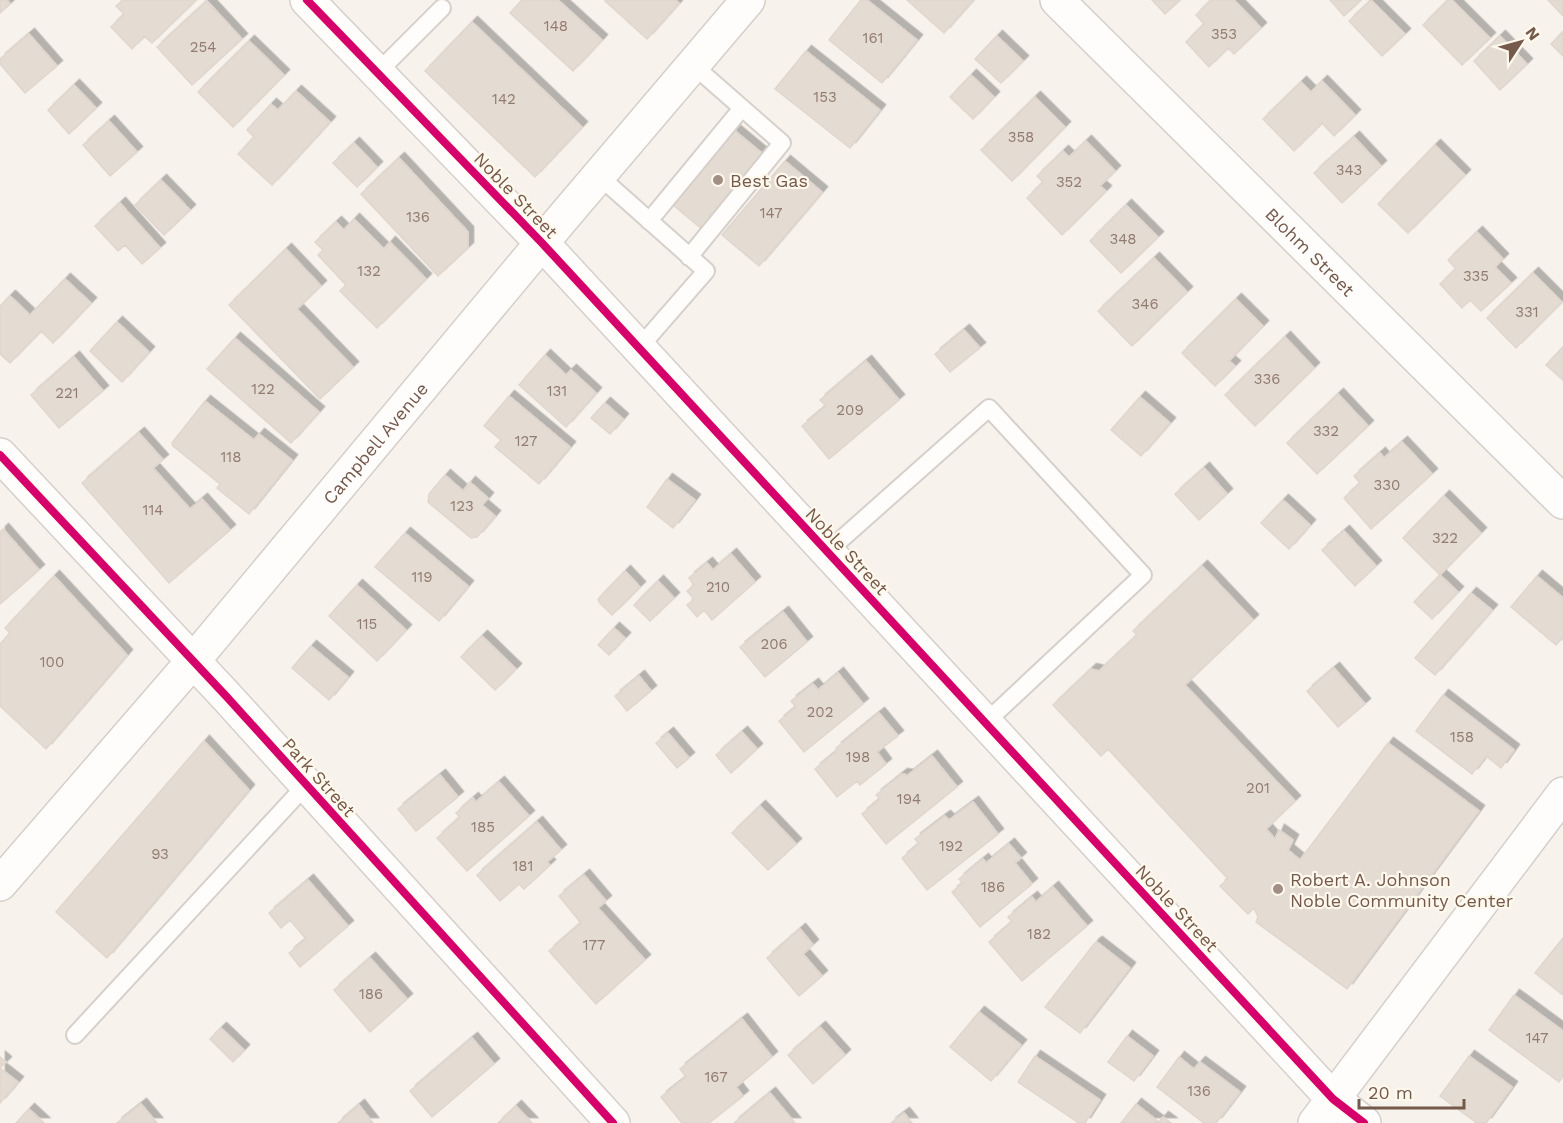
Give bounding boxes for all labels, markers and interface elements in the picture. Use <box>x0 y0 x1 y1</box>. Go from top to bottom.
north arrow <box>1491 12 1551 72</box>
house number: 148 <box>544 17 568 35</box>
text: N <box>1522 23 1544 44</box>
house number: 353 <box>1211 25 1237 43</box>
house number: 161 <box>863 29 883 47</box>
house number: 254 <box>190 38 216 56</box>
house number: 153 <box>813 88 837 106</box>
house number: 142 <box>492 90 516 108</box>
house number: 358 <box>1008 128 1034 146</box>
street label: Noble Street <box>470 148 563 243</box>
house number: 343 <box>1336 161 1362 179</box>
place label: Best Gas <box>730 170 808 191</box>
marker: Best Gas <box>711 173 725 187</box>
house number: 352 <box>1056 173 1082 191</box>
street label: Blohm Street <box>1262 203 1360 300</box>
house number: 147 <box>760 204 782 222</box>
house number: 136 <box>406 208 430 226</box>
house number: 348 <box>1109 230 1137 248</box>
house number: 132 <box>357 262 381 280</box>
house number: 335 <box>1463 267 1489 285</box>
house number: 346 <box>1131 295 1159 313</box>
house number: 331 <box>1515 303 1539 321</box>
house number: 336 <box>1254 370 1280 388</box>
street label: Campbell Avenue <box>318 378 432 508</box>
house number: 122 <box>251 380 275 398</box>
house number: 131 <box>547 382 567 400</box>
house number: 221 <box>55 384 79 402</box>
house number: 209 <box>836 401 864 419</box>
house number: 332 <box>1313 422 1339 440</box>
house number: 127 <box>515 432 537 450</box>
house number: 118 <box>221 448 241 466</box>
house number: 330 <box>1374 476 1400 494</box>
house number: 123 <box>450 497 474 515</box>
house number: 114 <box>143 501 163 519</box>
street label: Noble Street <box>801 503 893 599</box>
house number: 322 <box>1432 529 1458 547</box>
house number: 119 <box>412 568 432 586</box>
house number: 210 <box>706 578 730 596</box>
house number: 115 <box>357 615 377 633</box>
house number: 206 <box>760 635 788 653</box>
house number: 100 <box>40 653 64 671</box>
house number: 202 <box>807 703 833 721</box>
house number: 158 <box>1450 728 1474 746</box>
street label: Park Street <box>278 733 360 821</box>
house number: 198 <box>846 748 870 766</box>
house number: 201 <box>1246 779 1270 797</box>
house number: 194 <box>897 790 921 808</box>
house number: 185 <box>471 818 495 836</box>
house number: 192 <box>939 837 963 855</box>
house number: 93 <box>151 845 169 863</box>
house number: 181 <box>513 857 533 875</box>
street label: Noble Street <box>1131 860 1223 956</box>
place label: Robert A. Johnson Noble Community Center <box>1290 869 1513 911</box>
house number: 186 <box>981 878 1005 896</box>
marker: Robert A. Johnson Noble Community Center <box>1271 882 1285 896</box>
house number: 182 <box>1027 925 1051 943</box>
house number: 177 <box>583 936 605 954</box>
house number: 186 <box>359 985 383 1003</box>
house number: 147 <box>1526 1029 1548 1047</box>
house number: 167 <box>704 1068 728 1086</box>
scale bar <box>1359 1072 1464 1110</box>
house number: 136 <box>1187 1082 1211 1100</box>
text: 20 m <box>1368 1082 1413 1103</box>

